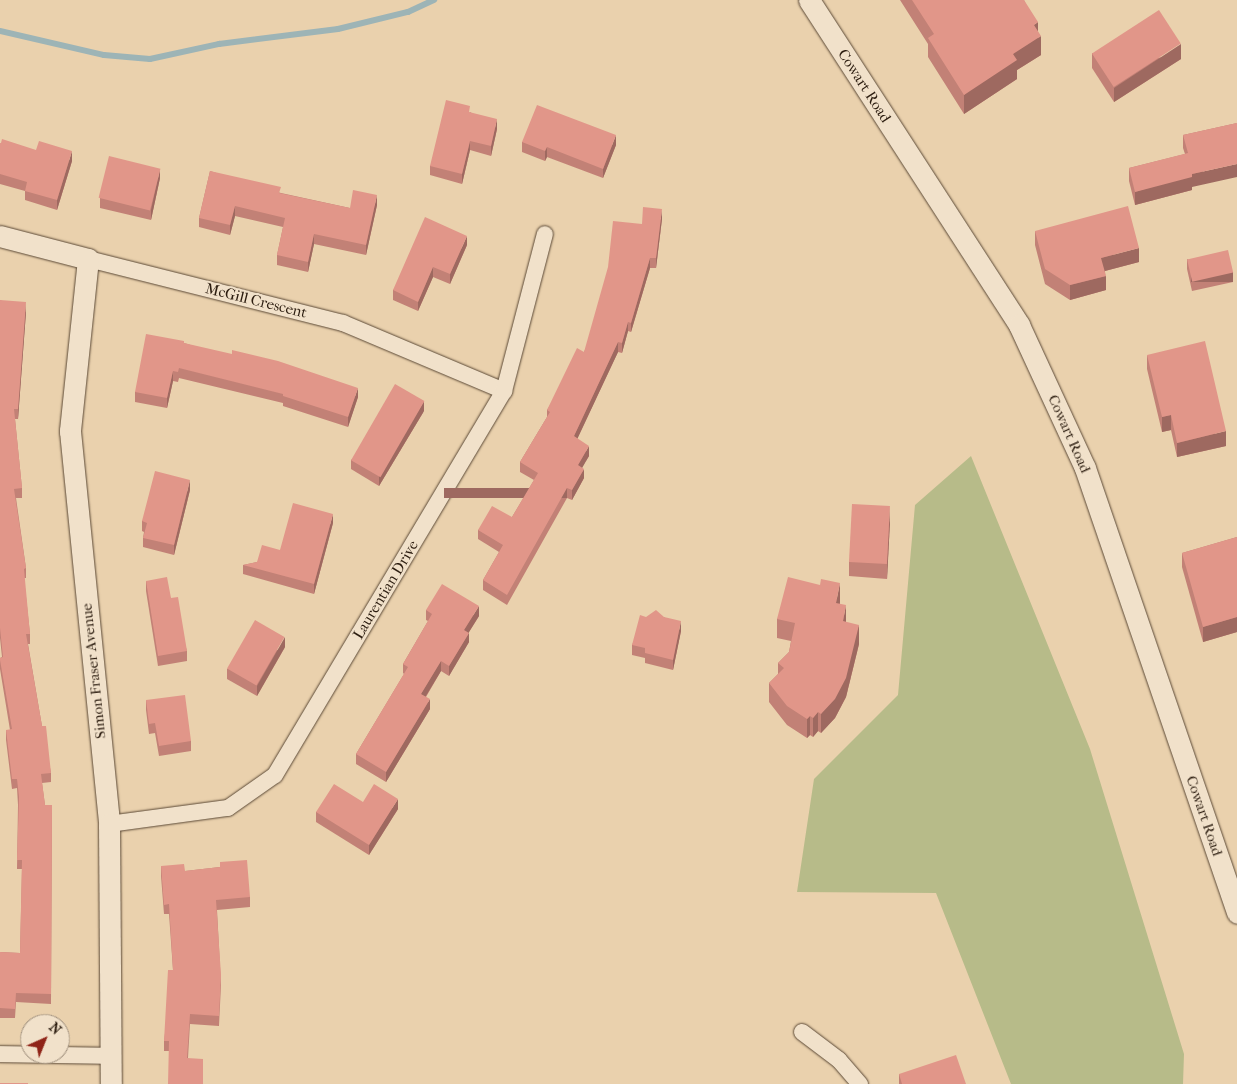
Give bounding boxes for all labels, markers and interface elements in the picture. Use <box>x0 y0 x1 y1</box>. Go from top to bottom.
street label: Cowart Road <box>834 46 894 126</box>
street label: McGill Crescent <box>203 280 309 322</box>
street label: Cowart Road <box>1044 392 1094 476</box>
street label: Laurentian Drive <box>349 537 423 643</box>
street label: Simon Fraser Avenue <box>78 602 110 740</box>
street label: Cowart Road <box>1182 773 1226 859</box>
north arrow <box>20 1014 70 1064</box>
text: N <box>45 1019 65 1038</box>

